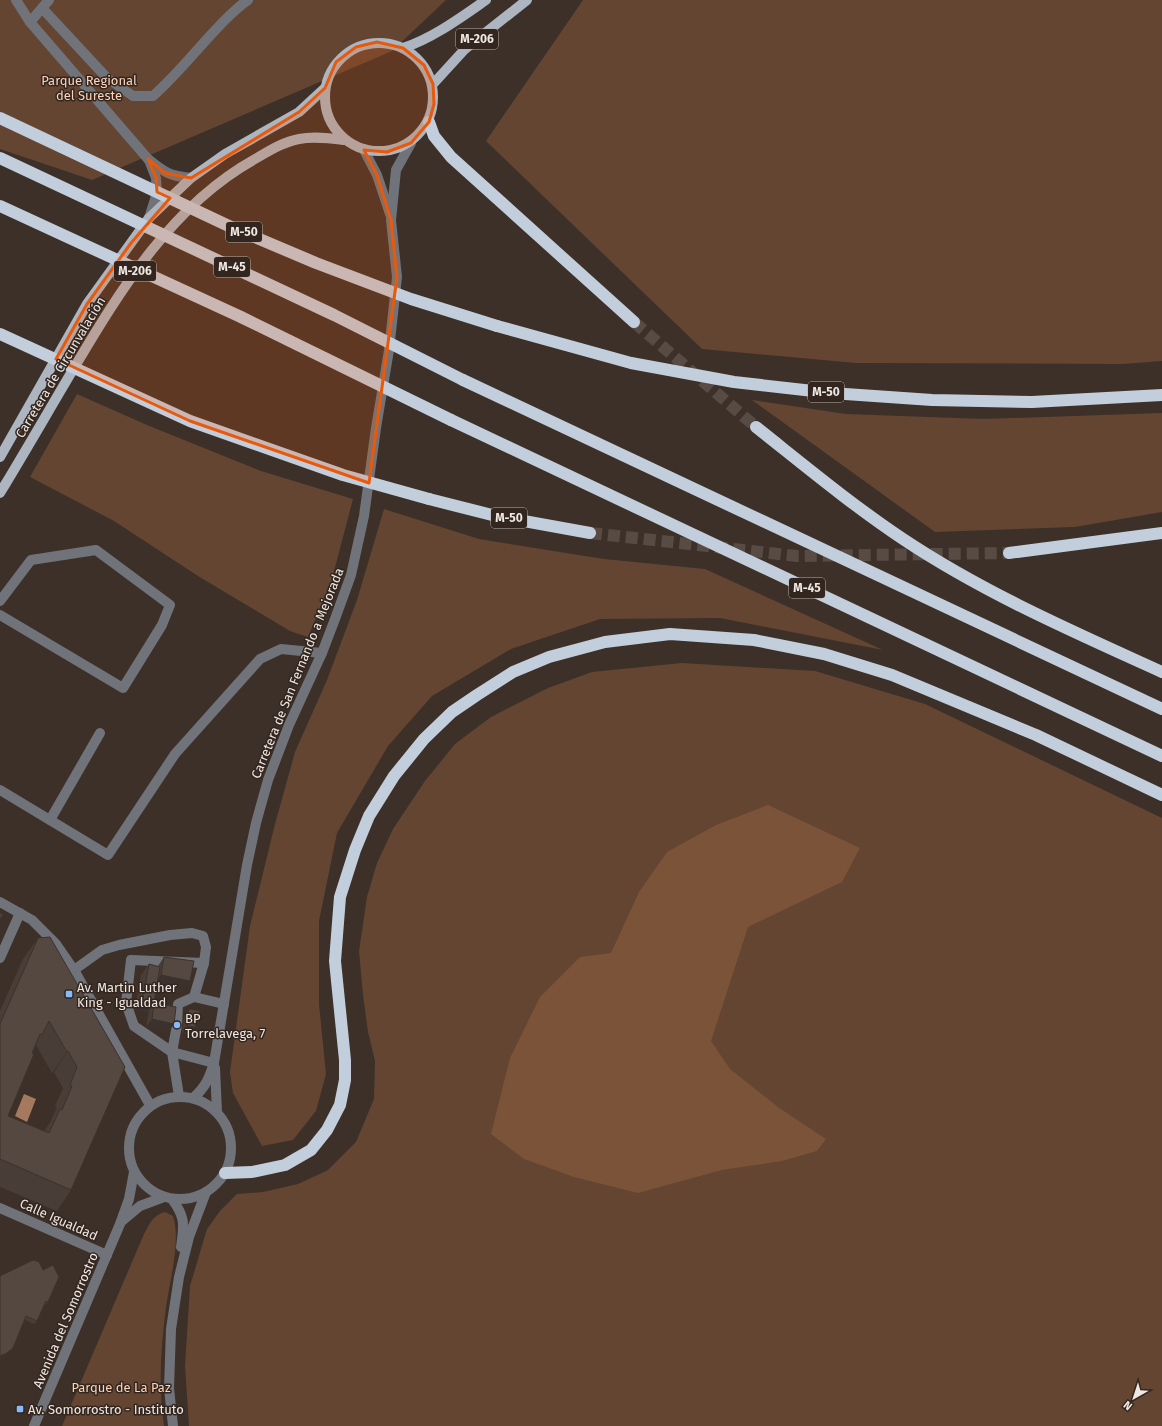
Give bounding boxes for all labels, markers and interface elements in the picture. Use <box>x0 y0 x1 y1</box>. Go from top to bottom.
road number: M-206 <box>456 29 498 49</box>
park label: Parque Regional del Sureste <box>41 73 137 103</box>
road number: M-50 <box>226 222 262 242</box>
road number: M-45 <box>214 257 250 277</box>
road number: M-206 <box>114 261 156 281</box>
street label: Carretera de Circunvalación <box>12 294 109 440</box>
road number: M-50 <box>808 382 844 402</box>
road number: M-50 <box>491 508 527 528</box>
street label: Carretera de San Fernando a Mejorada <box>248 566 347 781</box>
road number: M-45 <box>789 578 825 598</box>
place label: Av. Martin Luther King - Igualdad <box>77 980 177 1010</box>
marker: Av. Martin Luther King - Igualdad <box>64 989 74 999</box>
place label: BP Torrelavega, 7 <box>185 1011 266 1041</box>
marker: BP Torrelavega, 7 <box>172 1020 182 1030</box>
street label: Calle Igualdad <box>18 1196 100 1243</box>
street label: Avenida del Somorrostro <box>30 1250 101 1390</box>
north arrow <box>1114 1378 1154 1418</box>
park label: Parque de La Paz <box>71 1380 171 1395</box>
text: N <box>1121 1398 1135 1413</box>
place label: Av. Somorrostro - Instituto <box>28 1402 184 1417</box>
marker: Av. Somorrostro - Instituto <box>15 1404 25 1414</box>

